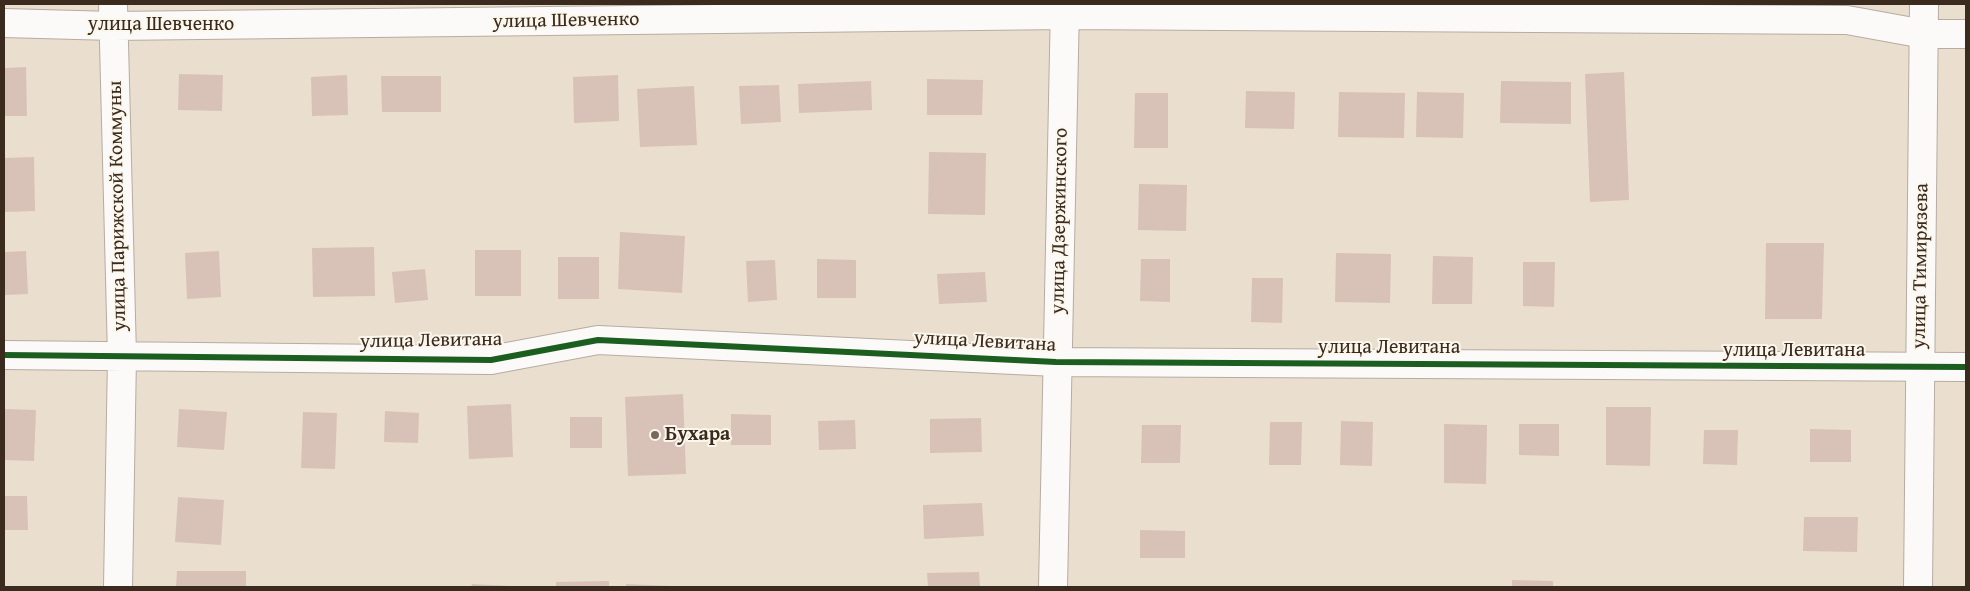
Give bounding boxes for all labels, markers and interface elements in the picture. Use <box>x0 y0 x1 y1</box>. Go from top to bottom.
street label: улица Шевченко <box>492 8 640 34</box>
street label: улица Шевченко <box>88 13 234 37</box>
street label: улица Парижской Коммуны <box>104 80 132 332</box>
street label: улица Дзержинского <box>1046 128 1074 314</box>
street label: улица Тимирязева <box>1908 183 1934 349</box>
street label: улица Левитана <box>913 326 1057 358</box>
street label: улица Левитана <box>360 328 502 354</box>
street label: улица Левитана <box>1318 336 1460 360</box>
street label: улица Левитана <box>1723 339 1865 363</box>
place label: Бухара <box>665 423 730 447</box>
marker: Бухара <box>649 429 661 441</box>

